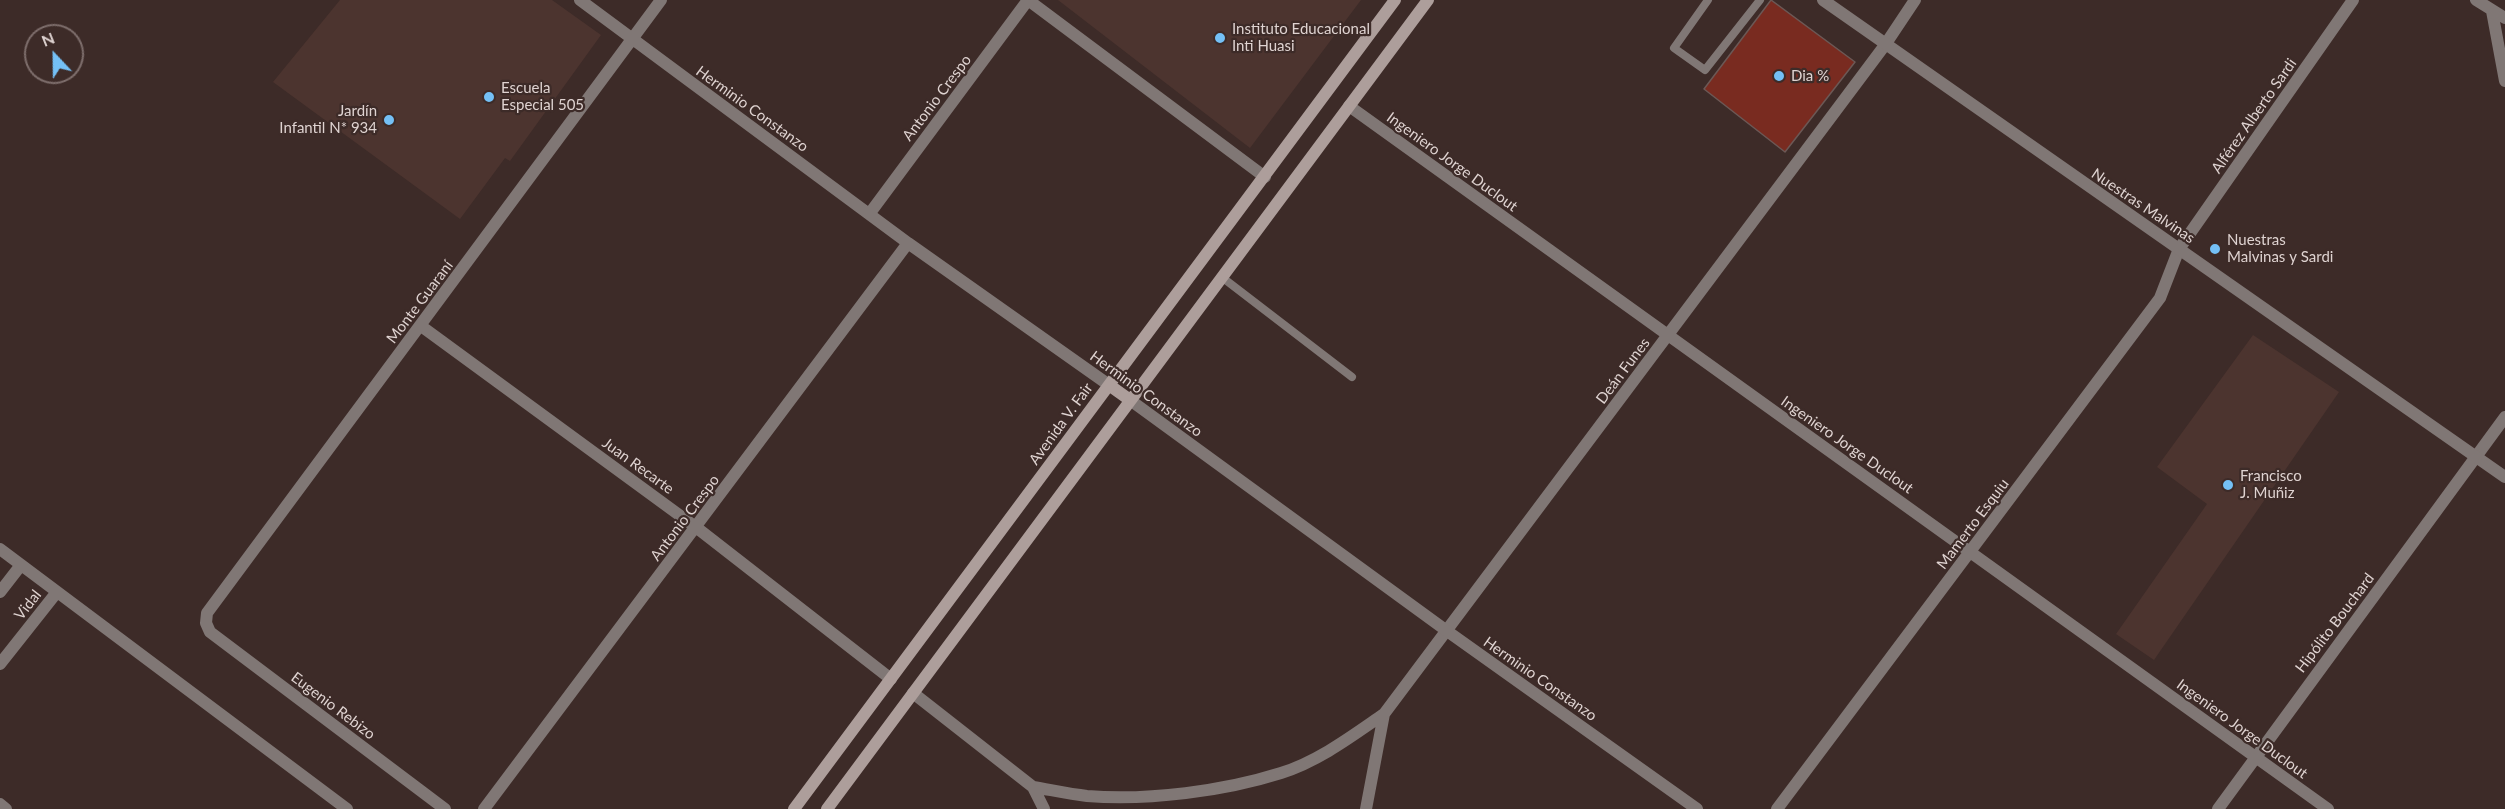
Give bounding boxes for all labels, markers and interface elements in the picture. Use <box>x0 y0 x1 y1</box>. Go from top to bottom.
place label: Instituto Educacional Inti Huasi <box>1232 20 1370 55</box>
north arrow <box>24 24 84 84</box>
text: N <box>39 28 57 50</box>
marker: Instituto Educacional Inti Huasi <box>1213 31 1227 45</box>
street label: Antonio Crespo <box>899 51 975 145</box>
street label: Alférez Alberto Sardi <box>2208 55 2300 177</box>
street label: Herminio Constanzo <box>692 62 812 156</box>
place label: Dia % <box>1791 67 1829 85</box>
marker: Dia % <box>1772 69 1786 83</box>
place label: Escuela Especial 505 <box>501 79 584 114</box>
marker: Escuela Especial 505 <box>482 90 496 104</box>
place label: Jardín Infantil N* 934 <box>279 102 377 137</box>
street label: Ingeniero Jorge Duclout <box>1383 108 1521 216</box>
marker: Jardín Infantil N* 934 <box>382 113 396 127</box>
street label: Nuestras Malvinas <box>2088 165 2198 247</box>
place label: Nuestras Malvinas y Sardi <box>2227 231 2333 266</box>
marker: Nuestras Malvinas y Sardi <box>2208 242 2222 256</box>
street label: Monte Guaraní <box>383 257 457 347</box>
street label: Deán Funes <box>1592 334 1654 408</box>
street label: Herminio Constanzo <box>1086 347 1206 441</box>
street label: Avenida V. Fair <box>1025 379 1097 469</box>
street label: Ingeniero Jorge Duclout <box>1777 393 1917 497</box>
street label: Juan Recarte <box>599 434 677 498</box>
place label: Francisco J. Muñiz <box>2240 467 2302 502</box>
street label: Antonio Crespo <box>647 471 723 565</box>
street label: Mamerto Esquiu <box>1933 475 2013 573</box>
marker: Francisco J. Muñiz <box>2221 478 2235 492</box>
street label: Hipólito Bouchard <box>2292 570 2378 676</box>
street label: Vidal <box>11 586 45 624</box>
street label: Herminio Constanzo <box>1480 633 1600 725</box>
street label: Eugenio Rebizo <box>287 669 379 743</box>
street label: Ingeniero Jorge Duclout <box>2173 675 2311 783</box>

